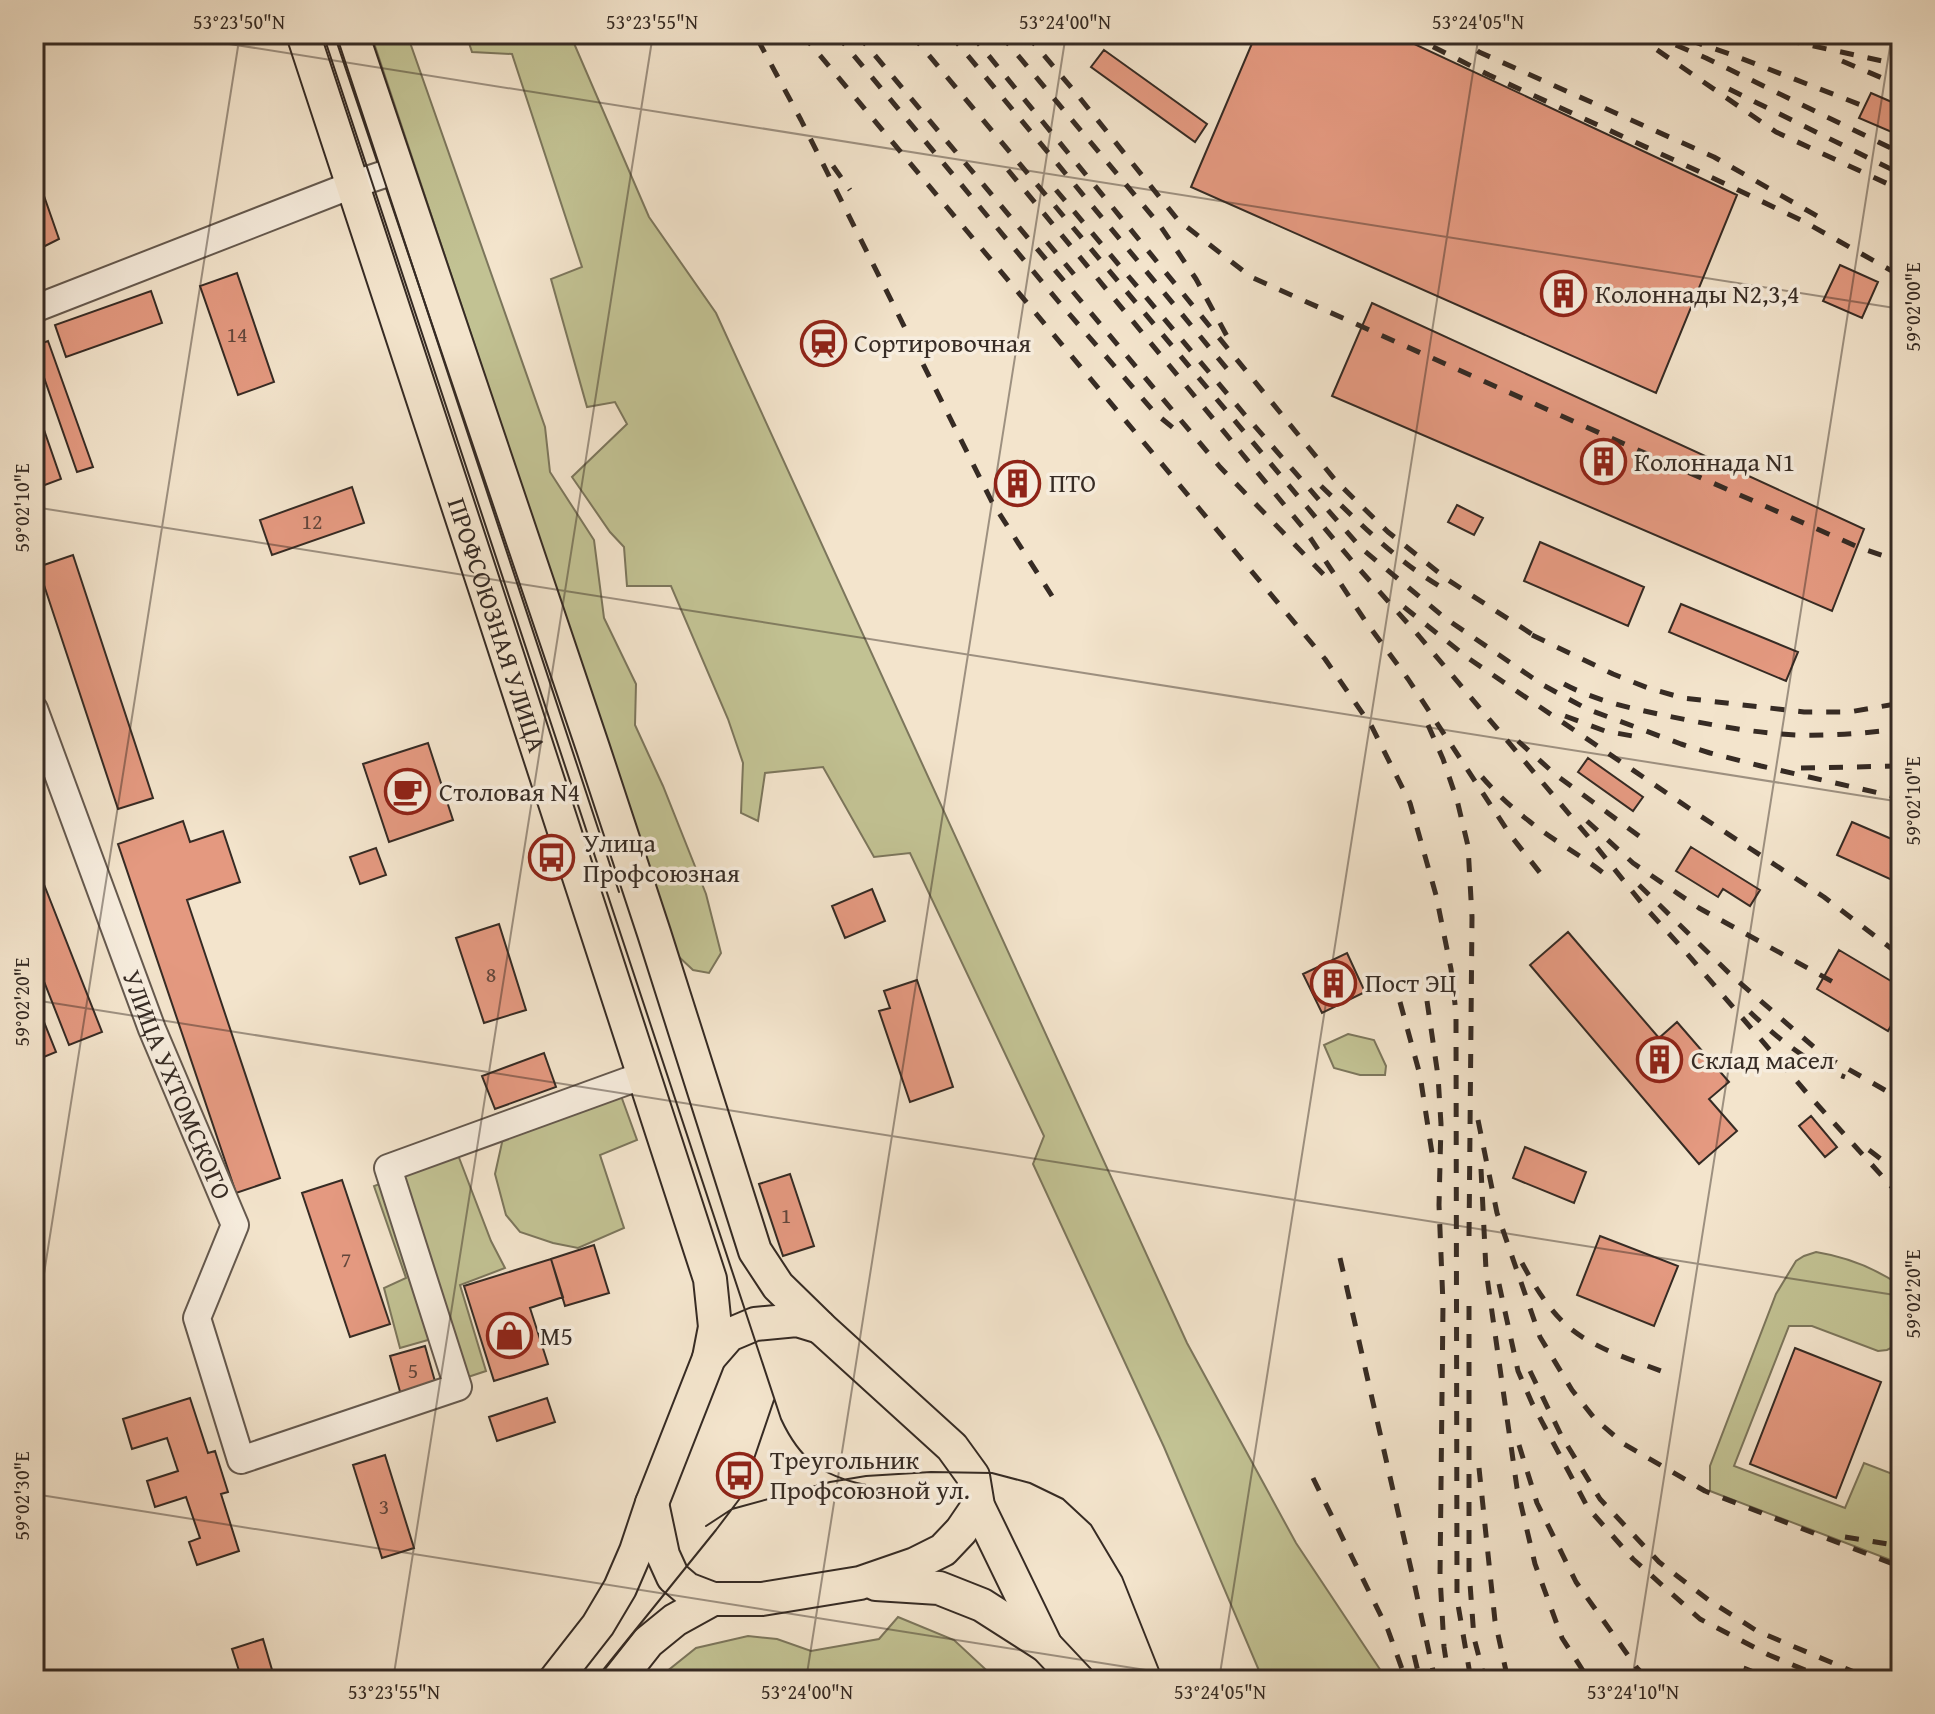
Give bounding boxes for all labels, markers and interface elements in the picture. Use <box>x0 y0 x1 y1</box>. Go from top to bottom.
text: 53°23'50"N <box>193 7 285 36</box>
text: 53°23'55"N <box>606 7 698 36</box>
text: 53°24'00"N <box>1019 7 1111 36</box>
text: 53°24'05"N <box>1432 7 1524 36</box>
text: 59°02'00"E <box>1898 263 1927 351</box>
building icon: Колоннады N2,3,4 <box>1540 270 1588 318</box>
place label: Колоннады N2,3,4 <box>1595 274 1800 313</box>
house number: 14 <box>226 318 248 350</box>
station icon: Сортировочная <box>799 319 847 367</box>
place label: Сортировочная <box>854 323 1031 362</box>
building icon: Колоннада N1 <box>1579 438 1627 486</box>
place label: Колоннада N1 <box>1634 442 1795 481</box>
building icon: ПТО <box>994 459 1042 507</box>
place label: ПТО <box>1049 463 1096 502</box>
text: 59°02'10"E <box>7 464 36 552</box>
street label: ПРОФСОЮЗНАЯ УЛИЦА <box>438 493 557 757</box>
house number: 12 <box>301 505 323 537</box>
text: 59°02'10"E <box>1898 757 1927 845</box>
cafe icon: Столовая N4 <box>384 768 432 816</box>
place label: Столовая N4 <box>439 772 580 811</box>
place label: Улица Профсоюзная <box>583 823 740 892</box>
bus stop icon: Улица Профсоюзная <box>528 834 576 882</box>
text: 59°02'20"E <box>7 958 36 1046</box>
house number: 8 <box>486 958 496 990</box>
building icon: Пост ЭЦ <box>1310 959 1358 1007</box>
place label: Пост ЭЦ <box>1365 963 1457 1002</box>
street label: УЛИЦА УХТОМСКОГО <box>113 964 242 1205</box>
building icon: Склад масел <box>1636 1036 1684 1084</box>
place label: Склад масел <box>1691 1040 1834 1079</box>
house number: 1 <box>781 1199 791 1231</box>
house number: 7 <box>341 1243 351 1275</box>
text: 59°02'20"E <box>1898 1250 1927 1338</box>
shop icon: М5 <box>485 1312 533 1360</box>
place label: М5 <box>540 1316 573 1355</box>
house number: 5 <box>408 1354 418 1386</box>
place label: Треугольник Профсоюзной ул. <box>770 1440 970 1509</box>
bus stop icon: Треугольник Профсоюзной ул. <box>715 1451 763 1499</box>
text: 59°02'30"E <box>7 1452 36 1540</box>
house number: 3 <box>379 1490 389 1522</box>
text: 53°23'55"N <box>348 1677 440 1706</box>
text: 53°24'00"N <box>761 1677 853 1706</box>
text: 53°24'05"N <box>1174 1677 1266 1706</box>
text: 53°24'10"N <box>1587 1677 1679 1706</box>

